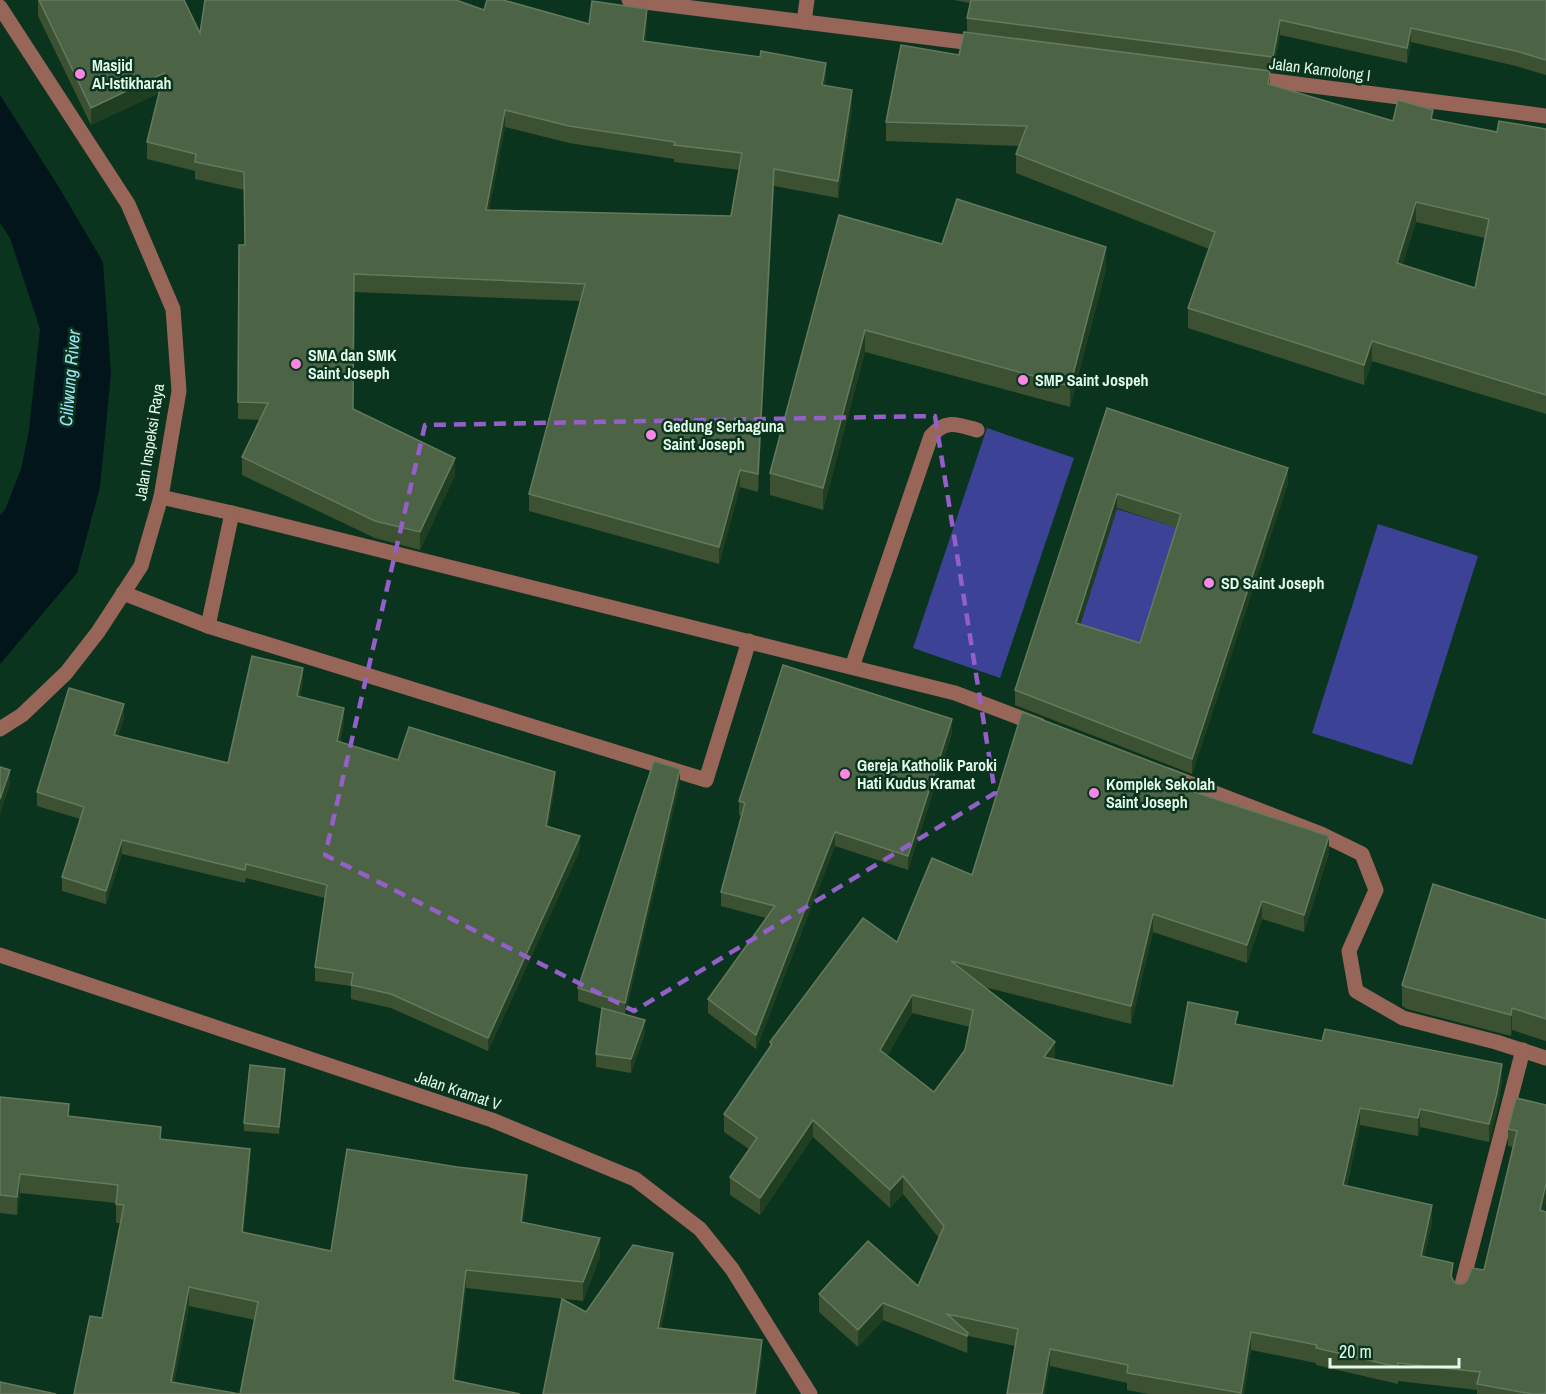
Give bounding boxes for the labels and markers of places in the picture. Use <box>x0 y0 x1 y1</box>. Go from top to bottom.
place label: Masjid Al-Istikharah <box>92 54 171 94</box>
marker: Masjid Al-Istikharah <box>73 67 87 81</box>
place label: SMA dan SMK Saint Joseph <box>308 344 397 384</box>
marker: SMA dan SMK Saint Joseph <box>289 357 303 371</box>
place label: SMP Saint Jospeh <box>1035 369 1149 391</box>
marker: SMP Saint Jospeh <box>1016 373 1030 387</box>
place label: Gedung Serbaguna Saint Joseph <box>663 415 785 455</box>
marker: Gedung Serbaguna Saint Joseph <box>644 428 658 442</box>
place label: SD Saint Joseph <box>1221 572 1325 594</box>
marker: SD Saint Joseph <box>1202 576 1216 590</box>
place label: Gereja Katholik Paroki Hati Kudus Kramat <box>857 754 997 794</box>
marker: Gereja Katholik Paroki Hati Kudus Kramat <box>838 767 852 781</box>
place label: Komplek Sekolah Saint Joseph <box>1106 773 1215 813</box>
marker: Komplek Sekolah Saint Joseph <box>1087 786 1101 800</box>

